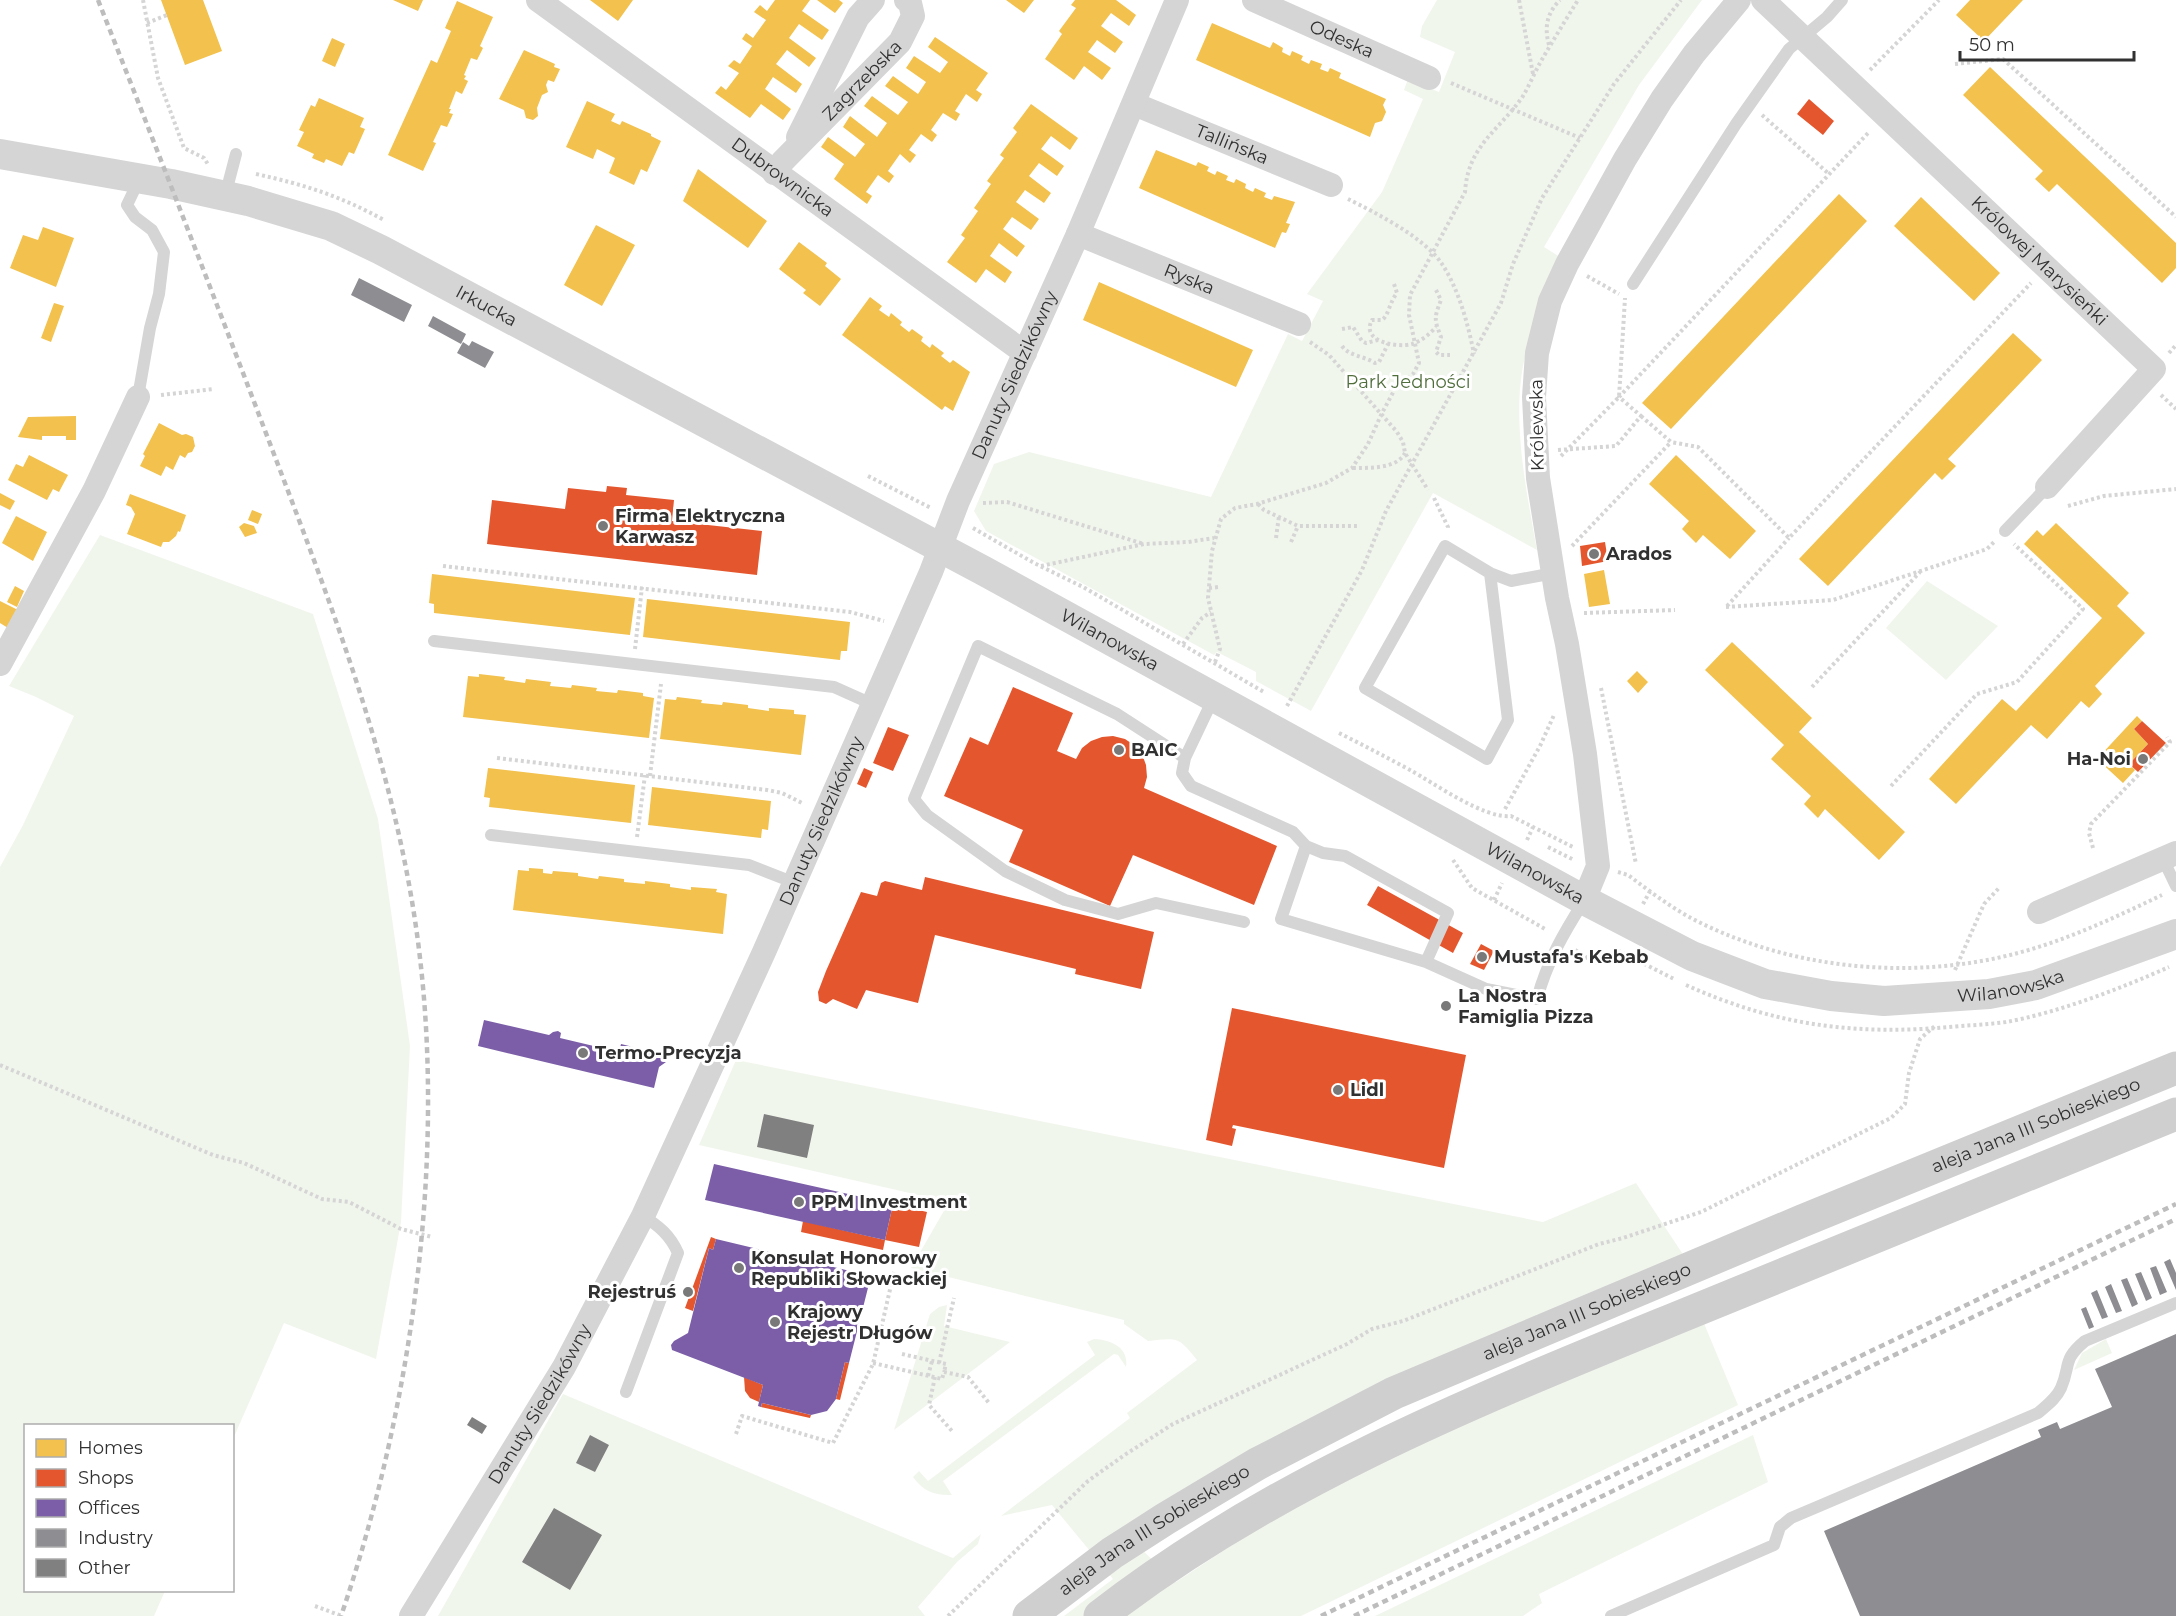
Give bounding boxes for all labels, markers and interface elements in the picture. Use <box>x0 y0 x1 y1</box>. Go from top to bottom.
street label: Odeska <box>1306 15 1377 63</box>
scale bar <box>1960 24 2134 62</box>
text: 50 m <box>1969 34 2015 56</box>
street label: Zagrzebska <box>818 36 907 125</box>
street label: Tallińska <box>1192 119 1272 169</box>
street label: Dubrownicka <box>727 133 838 222</box>
street label: Królowej Marysieńki <box>1966 191 2112 330</box>
street label: Ryska <box>1161 259 1218 299</box>
street label: Irkucka <box>452 281 521 331</box>
street label: Danuty Siedzikówny <box>967 287 1062 463</box>
park label: Park Jedności <box>1345 371 1471 393</box>
street label: Królewska <box>1525 379 1549 471</box>
place label: Firma Elektryczna Karwasz <box>615 505 785 548</box>
marker: Firma Elektryczna Karwasz <box>596 519 610 533</box>
place label: Arados <box>1605 543 1672 565</box>
marker: Arados <box>1587 547 1601 561</box>
street label: Wilanowska <box>1057 604 1163 676</box>
street label: Danuty Siedzikówny <box>775 733 868 909</box>
place label: BAIC <box>1131 739 1178 761</box>
marker: BAIC <box>1112 743 1126 757</box>
place label: Ha-Noi <box>2067 748 2131 770</box>
marker: Ha-Noi <box>2136 752 2150 766</box>
street label: Wilanowska <box>1482 837 1588 909</box>
place label: Mustafa's Kebab <box>1494 946 1648 968</box>
marker: Mustafa's Kebab <box>1475 950 1489 964</box>
street label: Wilanowska <box>1956 965 2067 1007</box>
place label: La Nostra Famiglia Pizza <box>1458 985 1594 1028</box>
marker: La Nostra Famiglia Pizza <box>1439 999 1453 1013</box>
place label: Termo-Precyzja <box>595 1042 742 1064</box>
marker: Termo-Precyzja <box>576 1046 590 1060</box>
street label: aleja Jana III Sobieskiego <box>1928 1073 2144 1178</box>
place label: Lidl <box>1350 1079 1384 1101</box>
marker: Lidl <box>1331 1083 1345 1097</box>
place label: PPM Investment <box>811 1191 967 1213</box>
marker: PPM Investment <box>792 1195 806 1209</box>
place label: Konsulat Honorowy Republiki Słowackiej <box>751 1247 947 1290</box>
street label: aleja Jana III Sobieskiego <box>1479 1258 1694 1365</box>
marker: Konsulat Honorowy Republiki Słowackiej <box>732 1261 746 1275</box>
place label: Rejestruś <box>588 1281 676 1303</box>
marker: Rejestruś <box>681 1285 695 1299</box>
place label: Krajowy Rejestr Długów <box>787 1301 933 1344</box>
marker: Krajowy Rejestr Długów <box>768 1315 782 1329</box>
street label: Danuty Siedzikówny <box>484 1320 596 1488</box>
legend <box>24 1424 234 1592</box>
text: Homes <box>78 1437 143 1459</box>
street label: aleja Jana III Sobieskiego <box>1054 1460 1254 1601</box>
text: Shops <box>78 1467 134 1489</box>
text: Offices <box>78 1497 140 1519</box>
text: Industry <box>78 1527 153 1549</box>
text: Other <box>78 1557 131 1579</box>

